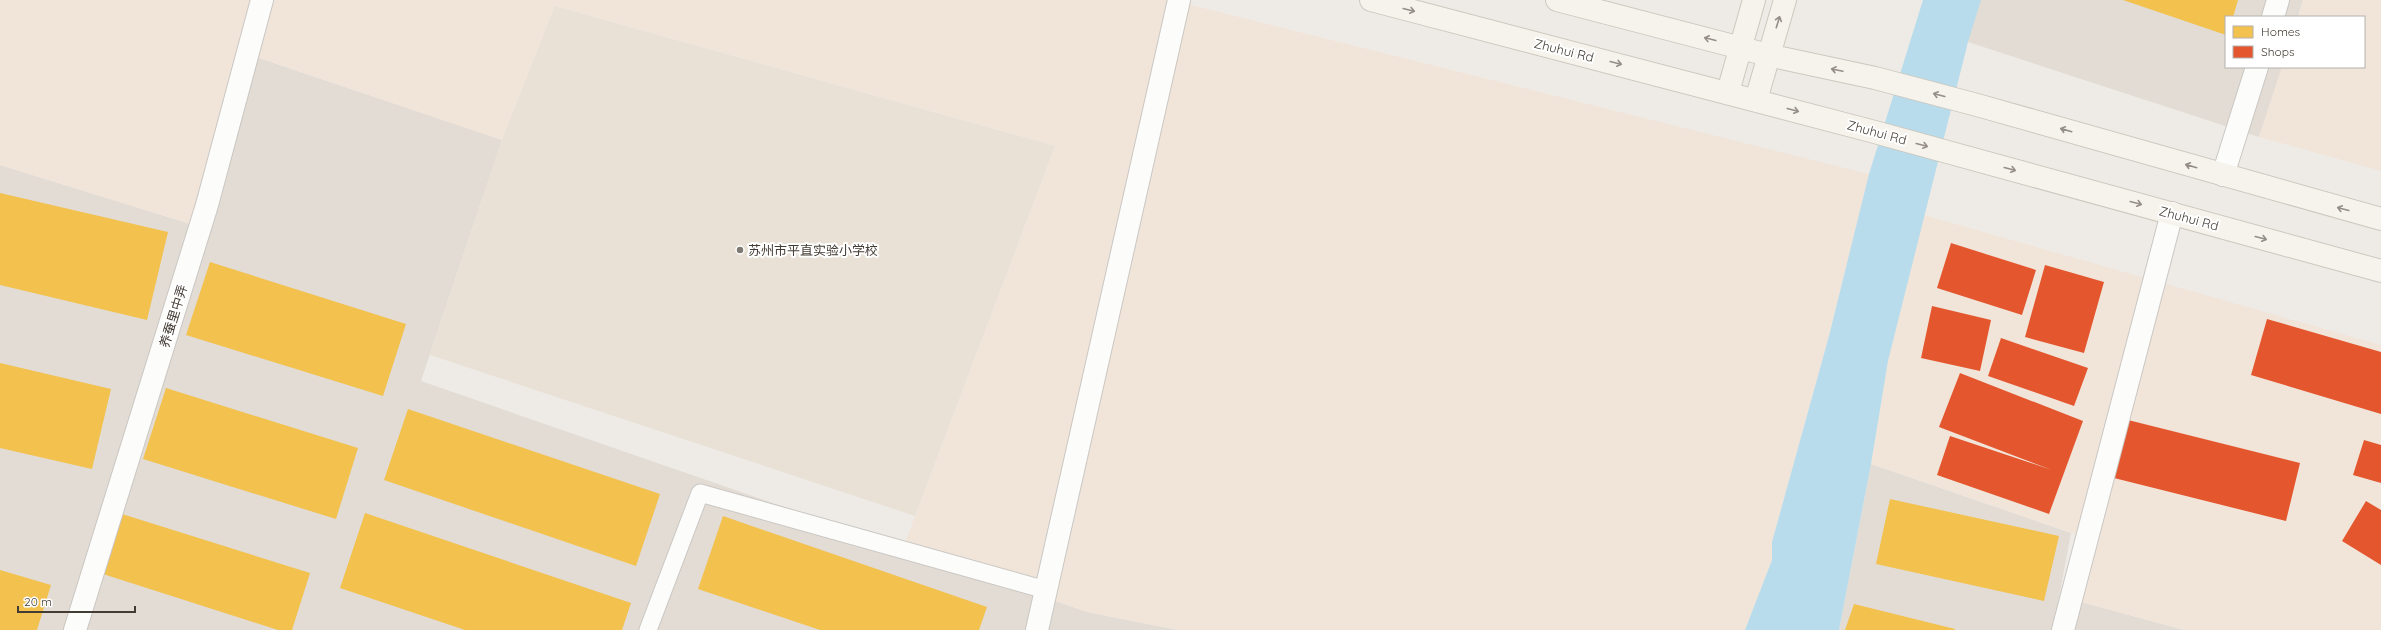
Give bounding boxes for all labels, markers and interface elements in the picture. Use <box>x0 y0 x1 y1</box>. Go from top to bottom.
one-way arrow <box>1402 7 1415 14</box>
one-way arrow <box>1775 16 1782 29</box>
legend <box>2225 16 2365 68</box>
text: Homes <box>2261 24 2301 39</box>
street label: Zhuhui Rd <box>1533 35 1595 65</box>
one-way arrow <box>1704 35 1717 43</box>
text: Shops <box>2261 44 2295 59</box>
one-way arrow <box>1609 60 1622 68</box>
one-way arrow <box>1831 65 1844 73</box>
one-way arrow <box>1933 91 1946 98</box>
one-way arrow <box>1787 107 1800 114</box>
street label: Zhuhui Rd <box>1846 116 1908 148</box>
one-way arrow <box>2060 126 2073 134</box>
one-way arrow <box>1915 141 1928 149</box>
one-way arrow <box>2185 162 2198 169</box>
one-way arrow <box>2003 166 2016 173</box>
one-way arrow <box>2129 200 2142 207</box>
street label: Zhuhui Rd <box>2158 202 2220 234</box>
one-way arrow <box>2337 204 2350 212</box>
one-way arrow <box>2254 234 2267 242</box>
place label: 苏州市平直实验小学校 <box>748 242 878 258</box>
marker: 苏州市平直实验小学校 <box>735 245 745 255</box>
street label: 养蚕里中弄 <box>156 283 190 349</box>
scale bar <box>18 588 135 614</box>
text: 20 m <box>24 594 52 609</box>

